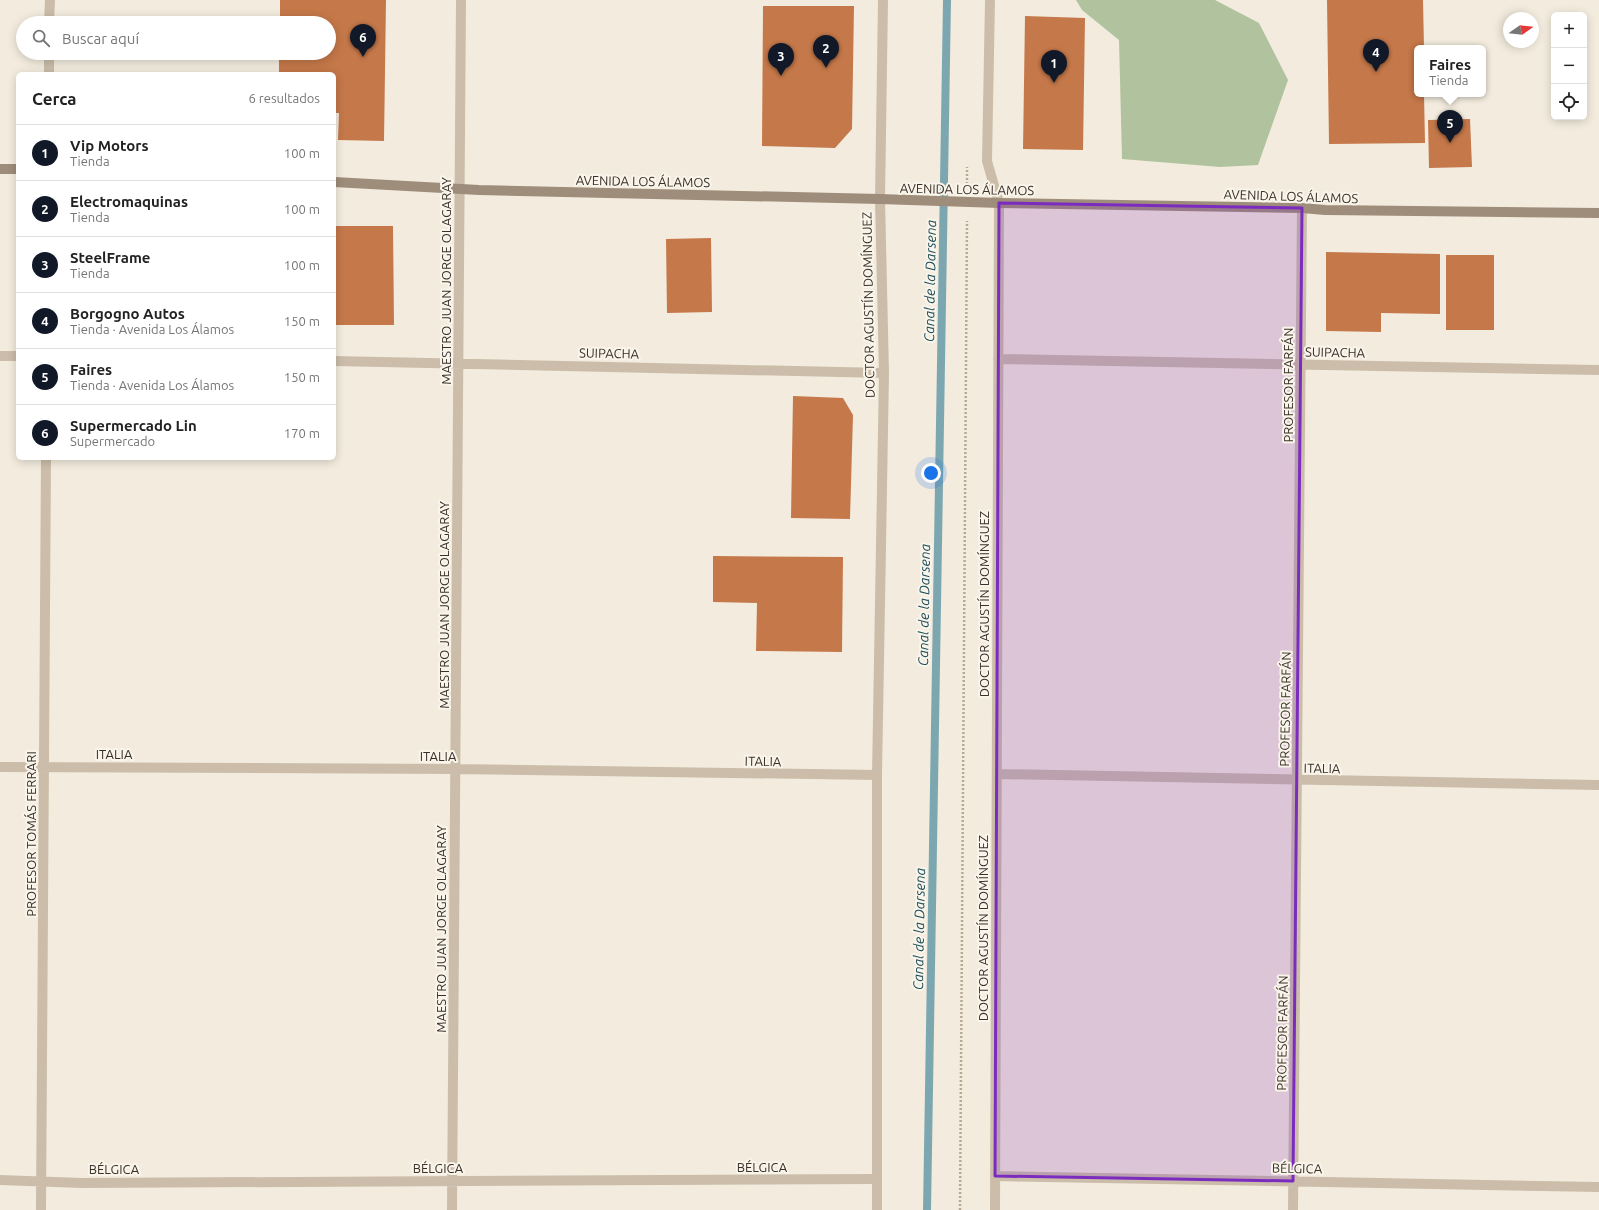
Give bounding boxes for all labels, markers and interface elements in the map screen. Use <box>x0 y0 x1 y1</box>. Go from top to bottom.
north arrow <box>1503 12 1539 48</box>
map controls <box>1551 12 1587 120</box>
button: + <box>1551 12 1587 48</box>
search box <box>16 16 336 60</box>
pin: 6 <box>350 24 376 57</box>
icon: search <box>30 27 52 49</box>
text: Buscar aquí <box>62 30 139 47</box>
pin: 2 <box>813 35 839 68</box>
pin: 4 <box>1363 39 1389 72</box>
pin: 3 <box>768 43 794 76</box>
popup <box>1414 45 1486 97</box>
button: − <box>1551 48 1587 84</box>
pin: 1 <box>1041 50 1067 83</box>
text: Faires <box>1429 56 1471 73</box>
text: Tienda <box>1429 73 1469 87</box>
button: locate <box>1551 84 1587 120</box>
text: Cerca <box>32 89 77 108</box>
text: 6 resultados <box>249 91 320 105</box>
pin: 5 <box>1437 110 1463 143</box>
text: Vip Motors <box>70 137 149 154</box>
text: 1 <box>41 146 49 160</box>
text: 100 m <box>284 146 320 160</box>
text: Tienda <box>70 154 110 168</box>
street label: AVENIDA LOS ÁLAMOS <box>576 172 711 189</box>
street label: MAESTRO JUAN JORGE OLAGARAY <box>439 177 453 385</box>
street label: AVENIDA LOS ÁLAMOS <box>900 180 1035 197</box>
street label: AVENIDA LOS ÁLAMOS <box>1224 186 1359 205</box>
text: Electromaquinas <box>70 193 188 210</box>
text: 2 <box>41 202 49 216</box>
text: 100 m <box>284 202 320 216</box>
text: Tienda <box>70 210 110 224</box>
street label: DOCTOR AGUSTÍN DOMÍNGUEZ <box>858 212 877 398</box>
water label: Canal de la Darsena <box>921 219 939 342</box>
text: SteelFrame <box>70 249 150 266</box>
text: 3 <box>41 258 49 272</box>
text: 100 m <box>284 258 320 272</box>
text: Tienda <box>70 266 110 280</box>
text: Borgogno Autos <box>70 305 185 322</box>
text: 4 <box>41 314 49 328</box>
text: 150 m <box>284 314 320 328</box>
text: Tienda · Avenida Los Álamos <box>70 322 234 336</box>
street label: PROFESOR FARFÁN <box>1280 327 1295 443</box>
street label: SUIPACHA <box>1305 344 1366 360</box>
street label: SUIPACHA <box>579 345 640 361</box>
text: Faires <box>70 361 112 378</box>
text: 5 <box>41 370 49 384</box>
text: 150 m <box>284 370 320 384</box>
text: Tienda · Avenida Los Álamos <box>70 378 234 392</box>
text: Supermercado Lin <box>70 417 197 434</box>
text: 6 <box>41 426 49 440</box>
text: 170 m <box>284 426 320 440</box>
text: Supermercado <box>70 434 155 448</box>
your location <box>921 463 941 483</box>
street label: MAESTRO JUAN JORGE OLAGARAY <box>437 501 451 709</box>
street label: DOCTOR AGUSTÍN DOMÍNGUEZ <box>976 511 991 697</box>
water label: Canal de la Darsena <box>915 543 933 666</box>
street label: PROFESOR FARFÁN <box>1276 651 1293 767</box>
street label: ITALIA <box>96 747 133 761</box>
street label: ITALIA <box>420 749 457 763</box>
street label: PROFESOR TOMÁS FERRARI <box>23 751 38 917</box>
street label: ITALIA <box>745 754 782 768</box>
street label: ITALIA <box>1304 761 1341 775</box>
street label: MAESTRO JUAN JORGE OLAGARAY <box>434 825 448 1033</box>
street label: DOCTOR AGUSTÍN DOMÍNGUEZ <box>975 835 990 1021</box>
water label: Canal de la Darsena <box>910 867 928 990</box>
street label: PROFESOR FARFÁN <box>1273 975 1290 1091</box>
street label: BÉLGICA <box>737 1159 788 1174</box>
street label: BÉLGICA <box>413 1160 464 1175</box>
street label: BÉLGICA <box>1272 1160 1323 1175</box>
street label: BÉLGICA <box>89 1161 140 1176</box>

